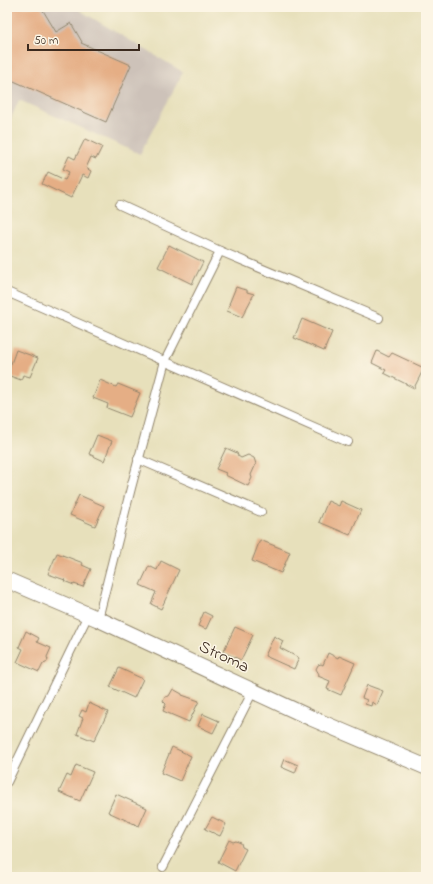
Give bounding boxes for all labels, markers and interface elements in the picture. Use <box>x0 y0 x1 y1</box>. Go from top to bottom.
scale bar <box>28 26 139 52</box>
text: 50 m <box>34 32 58 50</box>
street label: Stroma <box>195 634 253 680</box>

